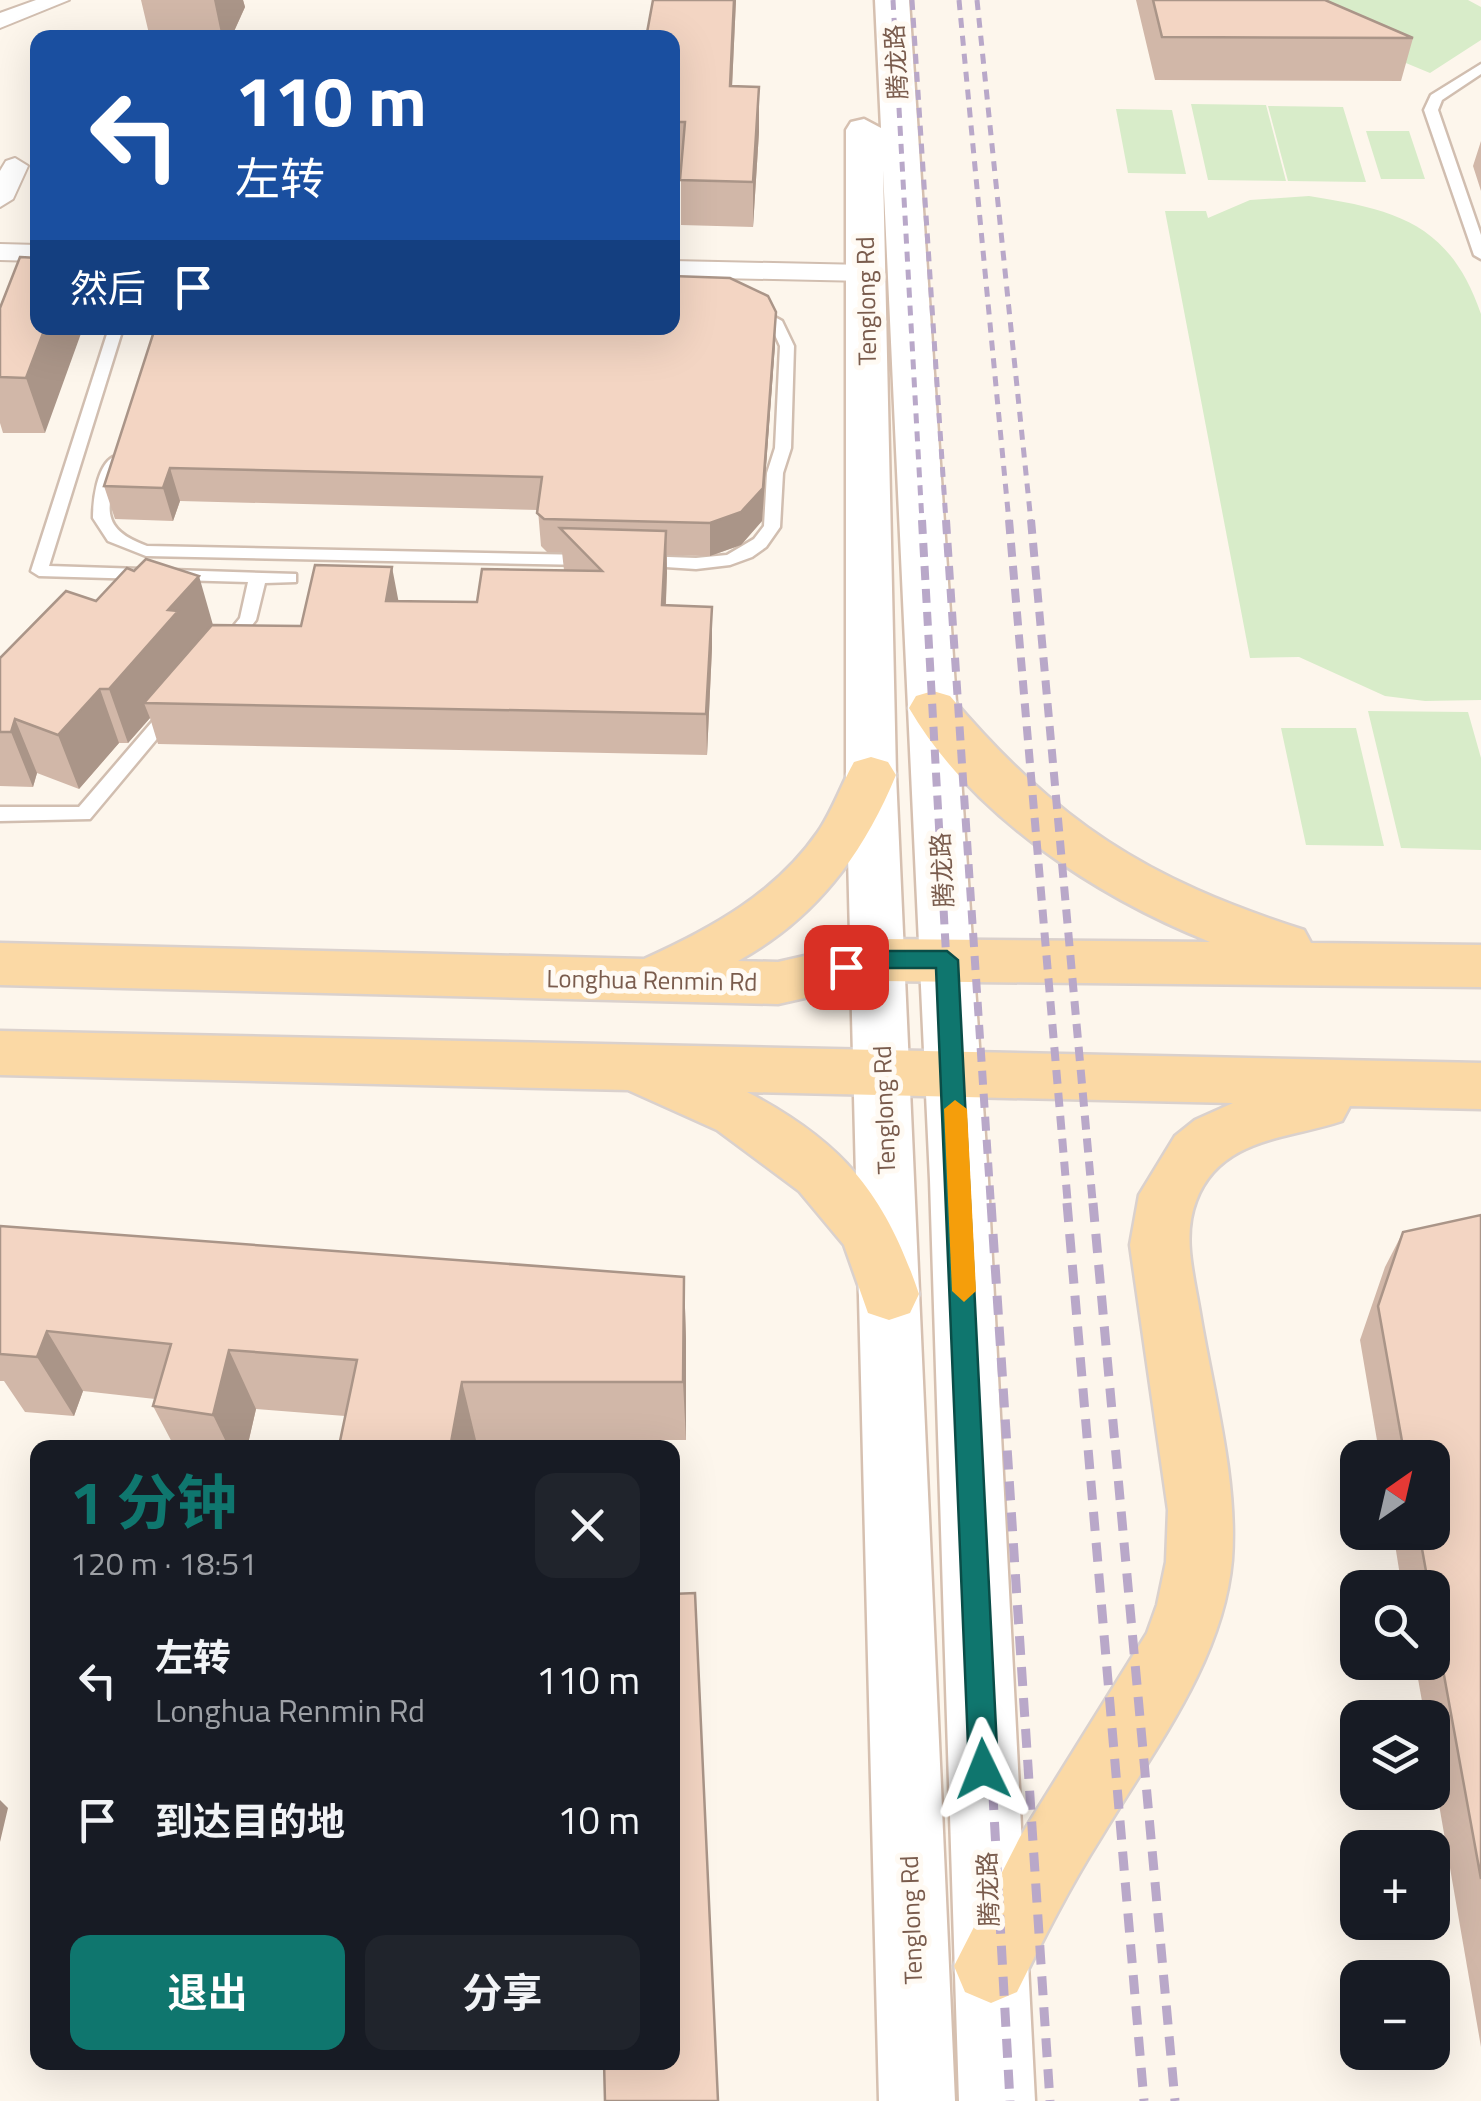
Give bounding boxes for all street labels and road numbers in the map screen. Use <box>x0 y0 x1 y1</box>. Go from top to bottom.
street label: 腾龙路 <box>875 24 917 100</box>
street label: Tenglong Rd <box>846 236 886 366</box>
street label: 腾龙路 <box>921 832 963 908</box>
street label: Longhua Renmin Rd <box>546 959 758 1001</box>
street label: Tenglong Rd <box>863 1045 905 1175</box>
street label: 腾龙路 <box>968 1851 1008 1927</box>
street label: Tenglong Rd <box>890 1855 932 1985</box>

